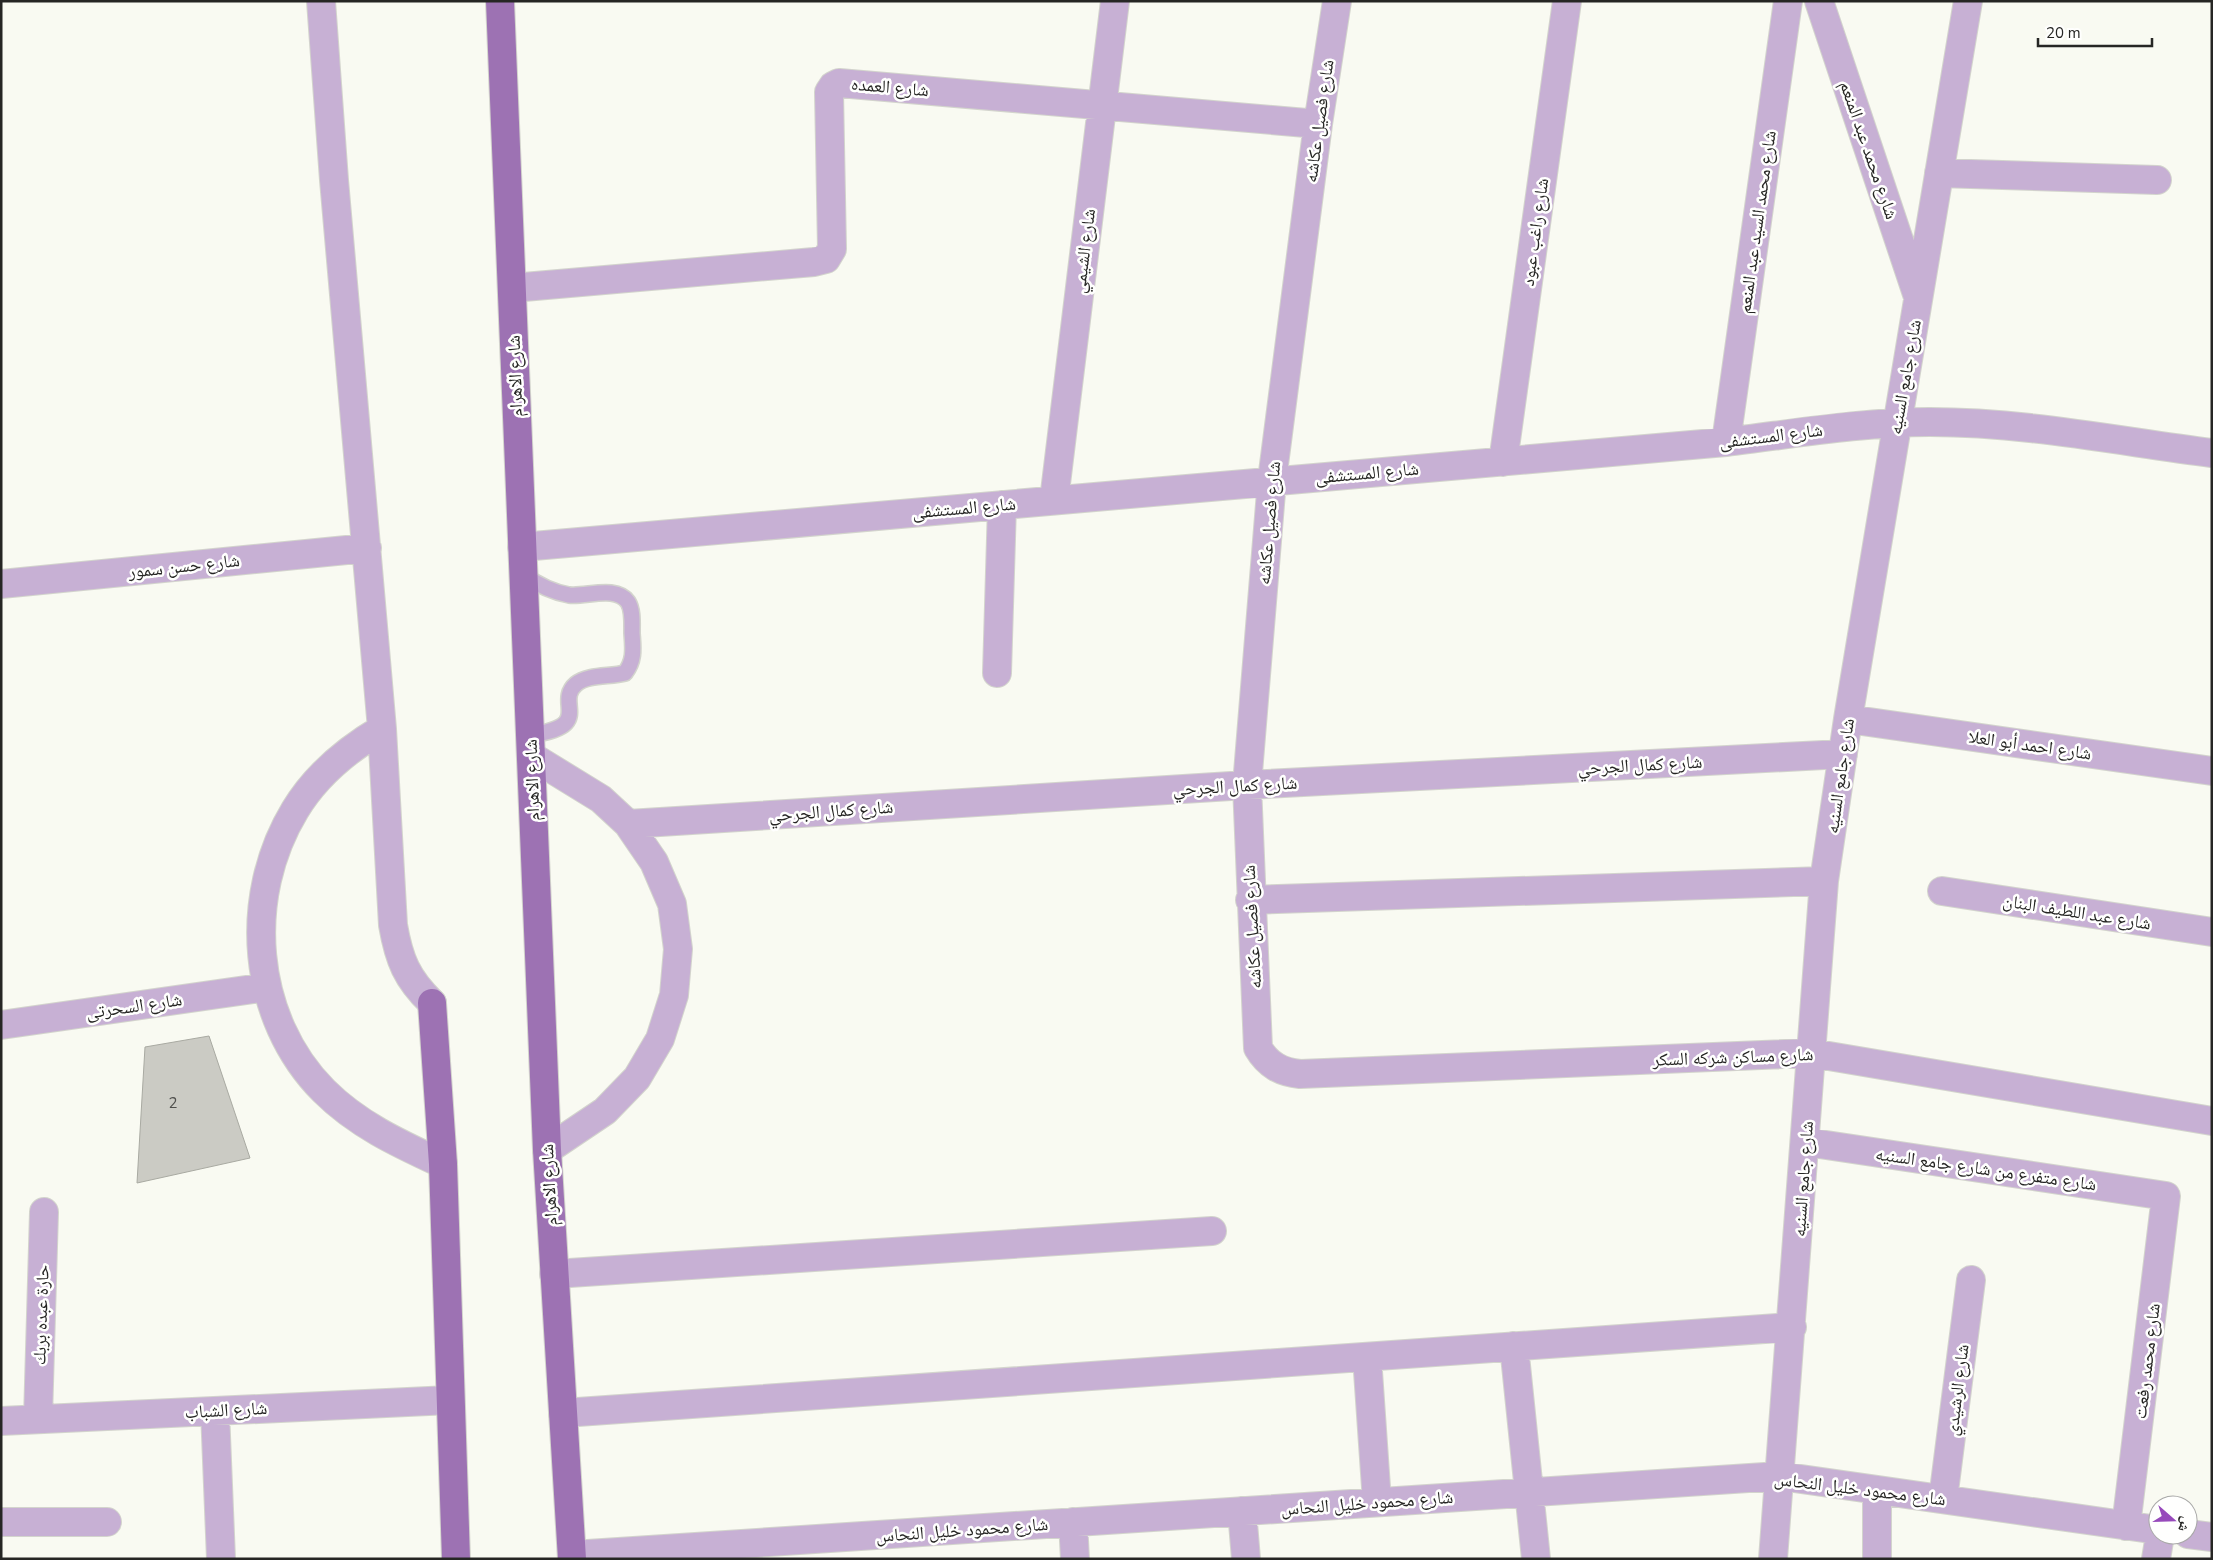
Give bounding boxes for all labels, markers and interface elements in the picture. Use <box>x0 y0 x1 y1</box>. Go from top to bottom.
scale bar <box>2038 15 2152 47</box>
text: 20 m <box>2046 23 2081 43</box>
street label: شارع فصيل عكاشه <box>1298 58 1340 184</box>
street label: شارع العمده <box>850 72 930 102</box>
street label: شارع محمد عبد المنعم <box>1834 78 1904 222</box>
street label: شارع محمد السيد عبد المنعم <box>1732 129 1782 315</box>
street label: شارع راغب عبود <box>1516 176 1554 288</box>
street label: شارع الشيمي <box>1067 207 1104 295</box>
street label: شارع جامع السنيه <box>1883 318 1927 436</box>
street label: شارع الاهرام <box>502 335 528 417</box>
street label: شارع المستشفى <box>1718 418 1824 454</box>
street label: شارع المستشفى <box>1314 457 1420 489</box>
street label: شارع فصيل عكاشه <box>1252 460 1286 586</box>
street label: شارع المستشفى <box>911 492 1017 524</box>
street label: شارع حسن سمور <box>126 548 241 584</box>
street label: شارع جامع السنيه <box>1820 717 1860 835</box>
street label: شارع احمد أبو العلا <box>1967 724 2093 766</box>
street label: شارع الاهرام <box>519 739 545 821</box>
street label: شارع كمال الجرحي <box>1577 750 1703 783</box>
street label: شارع كمال الجرحي <box>1172 771 1298 804</box>
street label: شارع كمال الجرحي <box>768 795 894 830</box>
street label: شارع فصيل عكاشه <box>1237 864 1267 990</box>
street label: شارع عبد اللطيف البنان <box>2001 888 2153 936</box>
street label: شارع السحرتى <box>84 987 184 1025</box>
street label: شارع مساكن شركه السكر <box>1651 1042 1814 1072</box>
house number: 2 <box>168 1093 178 1113</box>
street label: شارع جامع السنيه <box>1787 1120 1819 1238</box>
street label: شارع متفرع من شارع جامع السنيه <box>1874 1142 2098 1196</box>
street label: شارع الاهرام <box>535 1143 563 1227</box>
street label: حارة عبده بربك <box>27 1265 55 1365</box>
street label: شارع محمد رفعت <box>2128 1302 2166 1420</box>
street label: شارع الرشيدي <box>1939 1343 1977 1438</box>
street label: شارع الشباب <box>184 1396 268 1424</box>
street label: شارع محمود خليل النحاس <box>1773 1467 1947 1511</box>
street label: شارع محمود خليل النحاس <box>1280 1485 1454 1521</box>
north arrow <box>2148 1495 2198 1545</box>
street label: شارع محمود خليل النحاس <box>875 1512 1049 1548</box>
text: ش <box>2173 1514 2196 1535</box>

